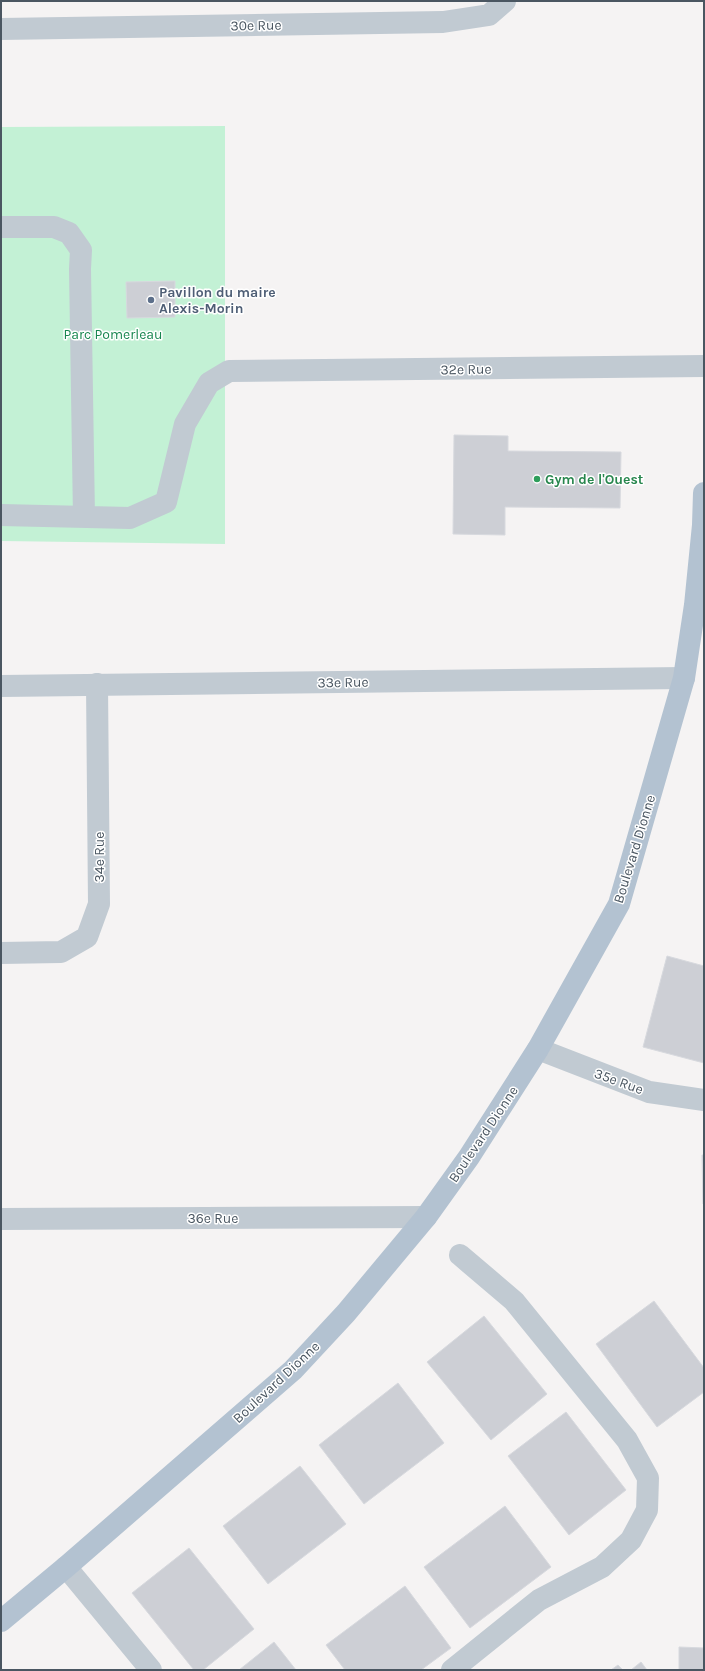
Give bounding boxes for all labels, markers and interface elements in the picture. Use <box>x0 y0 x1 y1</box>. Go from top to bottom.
street label: 30e Rue <box>230 17 282 34</box>
place label: Pavillon du maire Alexis-Morin <box>159 284 276 317</box>
marker: Pavillon du maire Alexis-Morin <box>146 295 156 305</box>
park label: Parc Pomerleau <box>63 326 163 343</box>
street label: 32e Rue <box>440 361 492 378</box>
place label: Gym de l'Ouest <box>545 471 644 488</box>
marker: Gym de l'Ouest <box>532 474 542 484</box>
street label: 33e Rue <box>317 674 369 691</box>
street label: Boulevard Dionne <box>610 793 659 905</box>
street label: 34e Rue <box>91 832 108 882</box>
street label: 35e Rue <box>592 1065 646 1098</box>
street label: Boulevard Dionne <box>445 1083 522 1186</box>
street label: 36e Rue <box>187 1210 239 1227</box>
street label: Boulevard Dionne <box>229 1338 323 1427</box>

